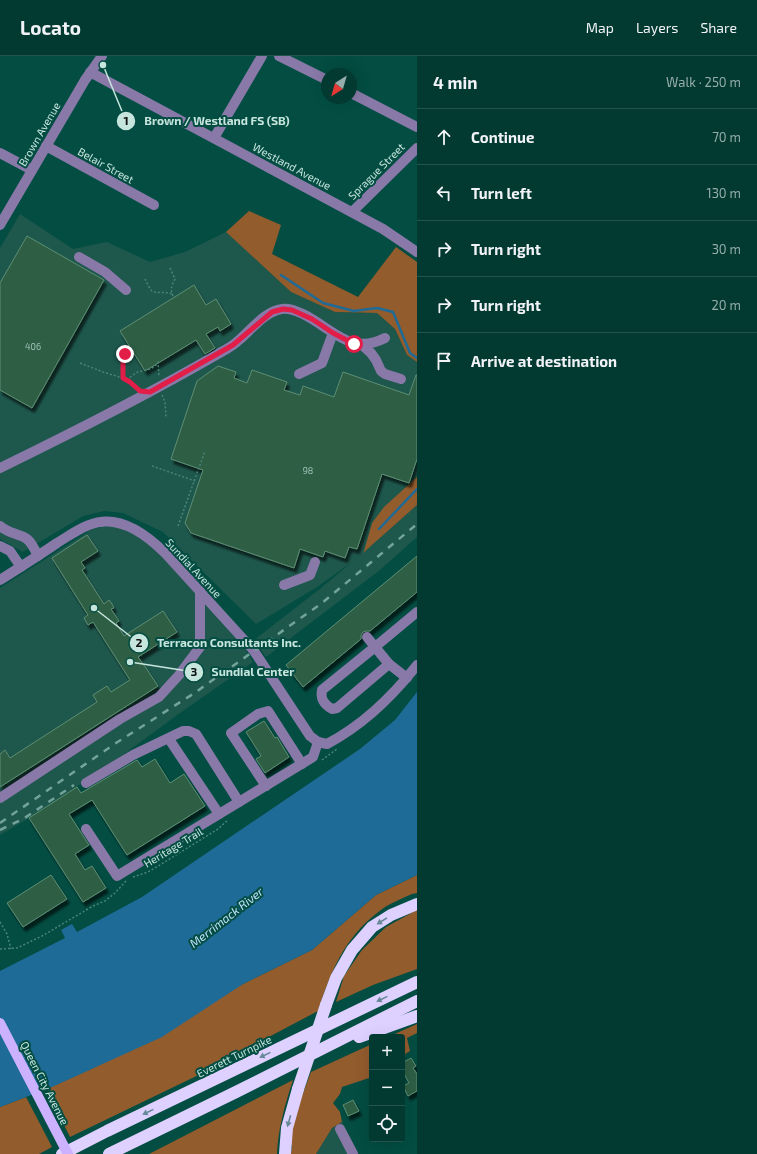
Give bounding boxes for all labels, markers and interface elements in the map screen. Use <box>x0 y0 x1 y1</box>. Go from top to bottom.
text: Locato <box>20 16 81 39</box>
text: Map <box>586 19 614 36</box>
text: Layers <box>636 19 678 36</box>
text: Share <box>700 19 737 36</box>
north arrow <box>321 68 357 104</box>
text: 4 min <box>433 72 477 92</box>
text: Walk · 250 m <box>666 74 741 90</box>
street label: Brown Avenue <box>15 100 63 168</box>
callout: Brown / Westland FS (SB) <box>116 109 298 133</box>
text: 1 <box>123 113 129 127</box>
text: Brown / Westland FS (SB) <box>144 113 290 127</box>
icon: ahead <box>433 126 455 148</box>
text: Continue <box>471 128 534 146</box>
text: 70 m <box>712 129 741 145</box>
street label: Westland Avenue <box>251 140 334 192</box>
street label: Sprague Street <box>345 140 407 202</box>
street label: Belair Street <box>76 144 136 186</box>
icon: left <box>433 182 455 204</box>
text: Turn left <box>471 184 532 202</box>
text: 130 m <box>706 185 741 201</box>
icon: right <box>433 238 455 260</box>
text: Turn right <box>471 240 541 258</box>
text: 30 m <box>712 241 741 257</box>
icon: right <box>433 294 455 316</box>
text: Turn right <box>471 296 541 314</box>
text: 20 m <box>712 297 741 313</box>
route start <box>345 335 363 353</box>
house number: 406 <box>25 341 41 352</box>
route end <box>116 345 134 363</box>
icon: arrive <box>433 350 455 372</box>
text: Arrive at destination <box>471 352 617 370</box>
house number: 98 <box>303 465 313 476</box>
street label: Sundial Avenue <box>163 536 225 600</box>
callout: Terracon Consultants Inc. <box>129 631 309 655</box>
text: 2 <box>136 635 143 649</box>
text: Terracon Consultants Inc. <box>157 635 301 649</box>
callout: Sundial Center <box>184 660 303 684</box>
text: 3 <box>191 664 198 678</box>
text: Sundial Center <box>212 664 294 678</box>
street label: Heritage Trail <box>141 824 206 870</box>
water label: Merrimack River <box>186 884 266 950</box>
one-way arrow <box>377 917 387 925</box>
one-way arrow <box>376 996 388 1002</box>
street label: Everett Turnpike <box>195 1032 274 1080</box>
map controls <box>369 1034 405 1142</box>
button: + <box>369 1034 405 1070</box>
street label: Queen City Avenue <box>17 1039 72 1128</box>
one-way arrow <box>259 1052 270 1058</box>
button: − <box>369 1070 405 1106</box>
button: locate <box>369 1106 405 1142</box>
one-way arrow <box>142 1109 153 1115</box>
one-way arrow <box>286 1115 292 1127</box>

